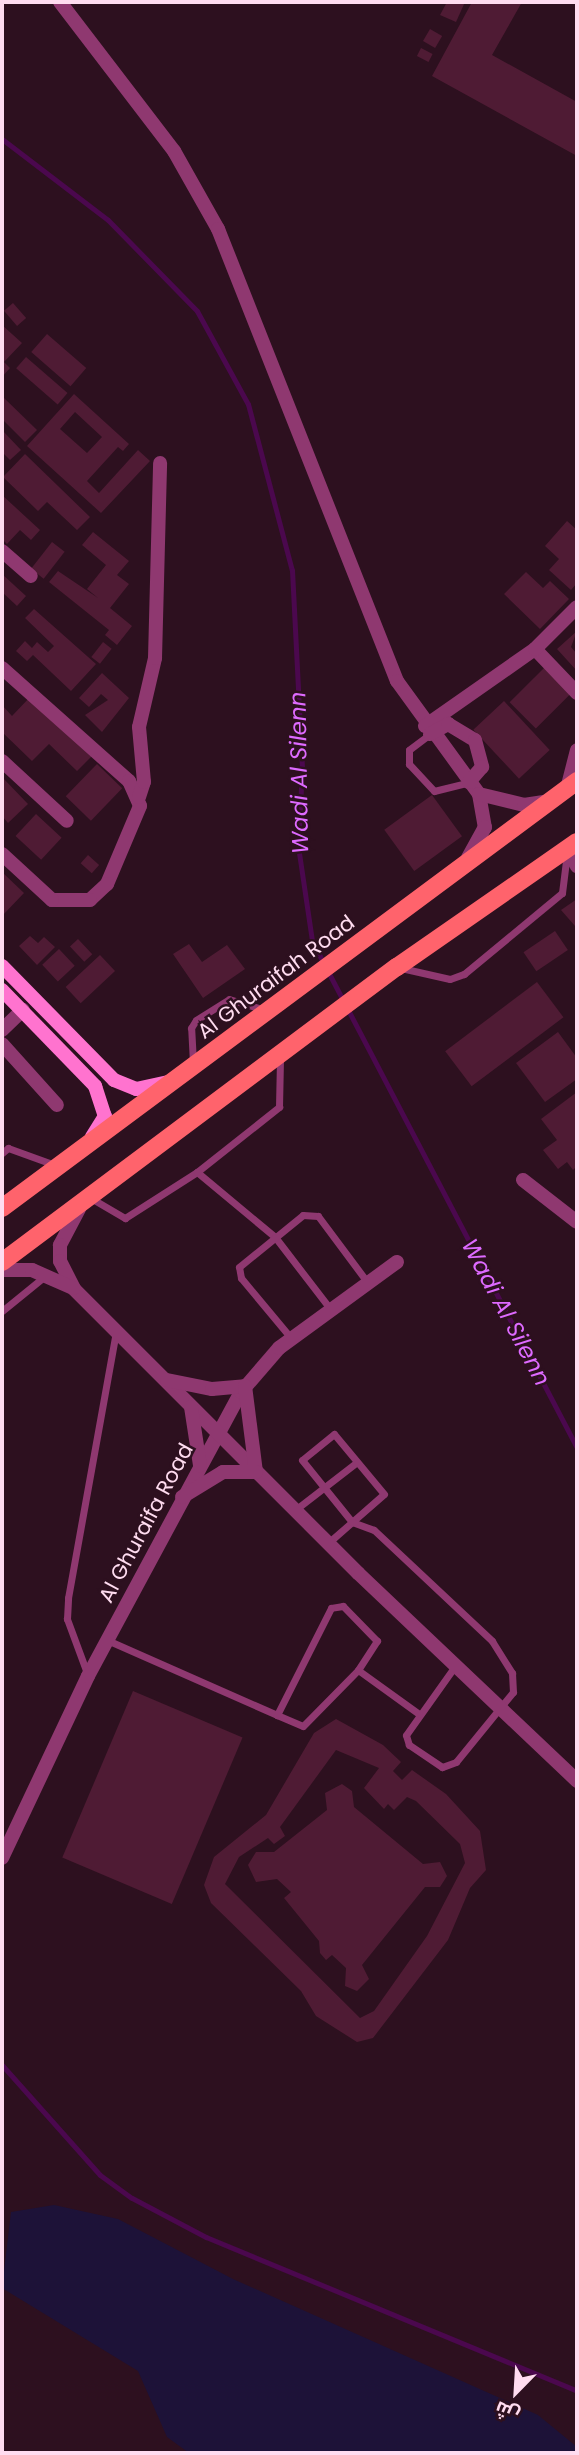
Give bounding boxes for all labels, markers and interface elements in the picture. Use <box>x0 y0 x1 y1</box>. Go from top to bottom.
water label: Wadi Al Silenn <box>284 692 314 854</box>
street label: Al Ghuraifah Road <box>193 910 359 1044</box>
water label: Wadi Al Silenn <box>456 1234 556 1390</box>
street label: Al Ghuraifa Road <box>93 1439 199 1607</box>
north arrow <box>481 2357 551 2427</box>
text: ش <box>491 2394 524 2429</box>

